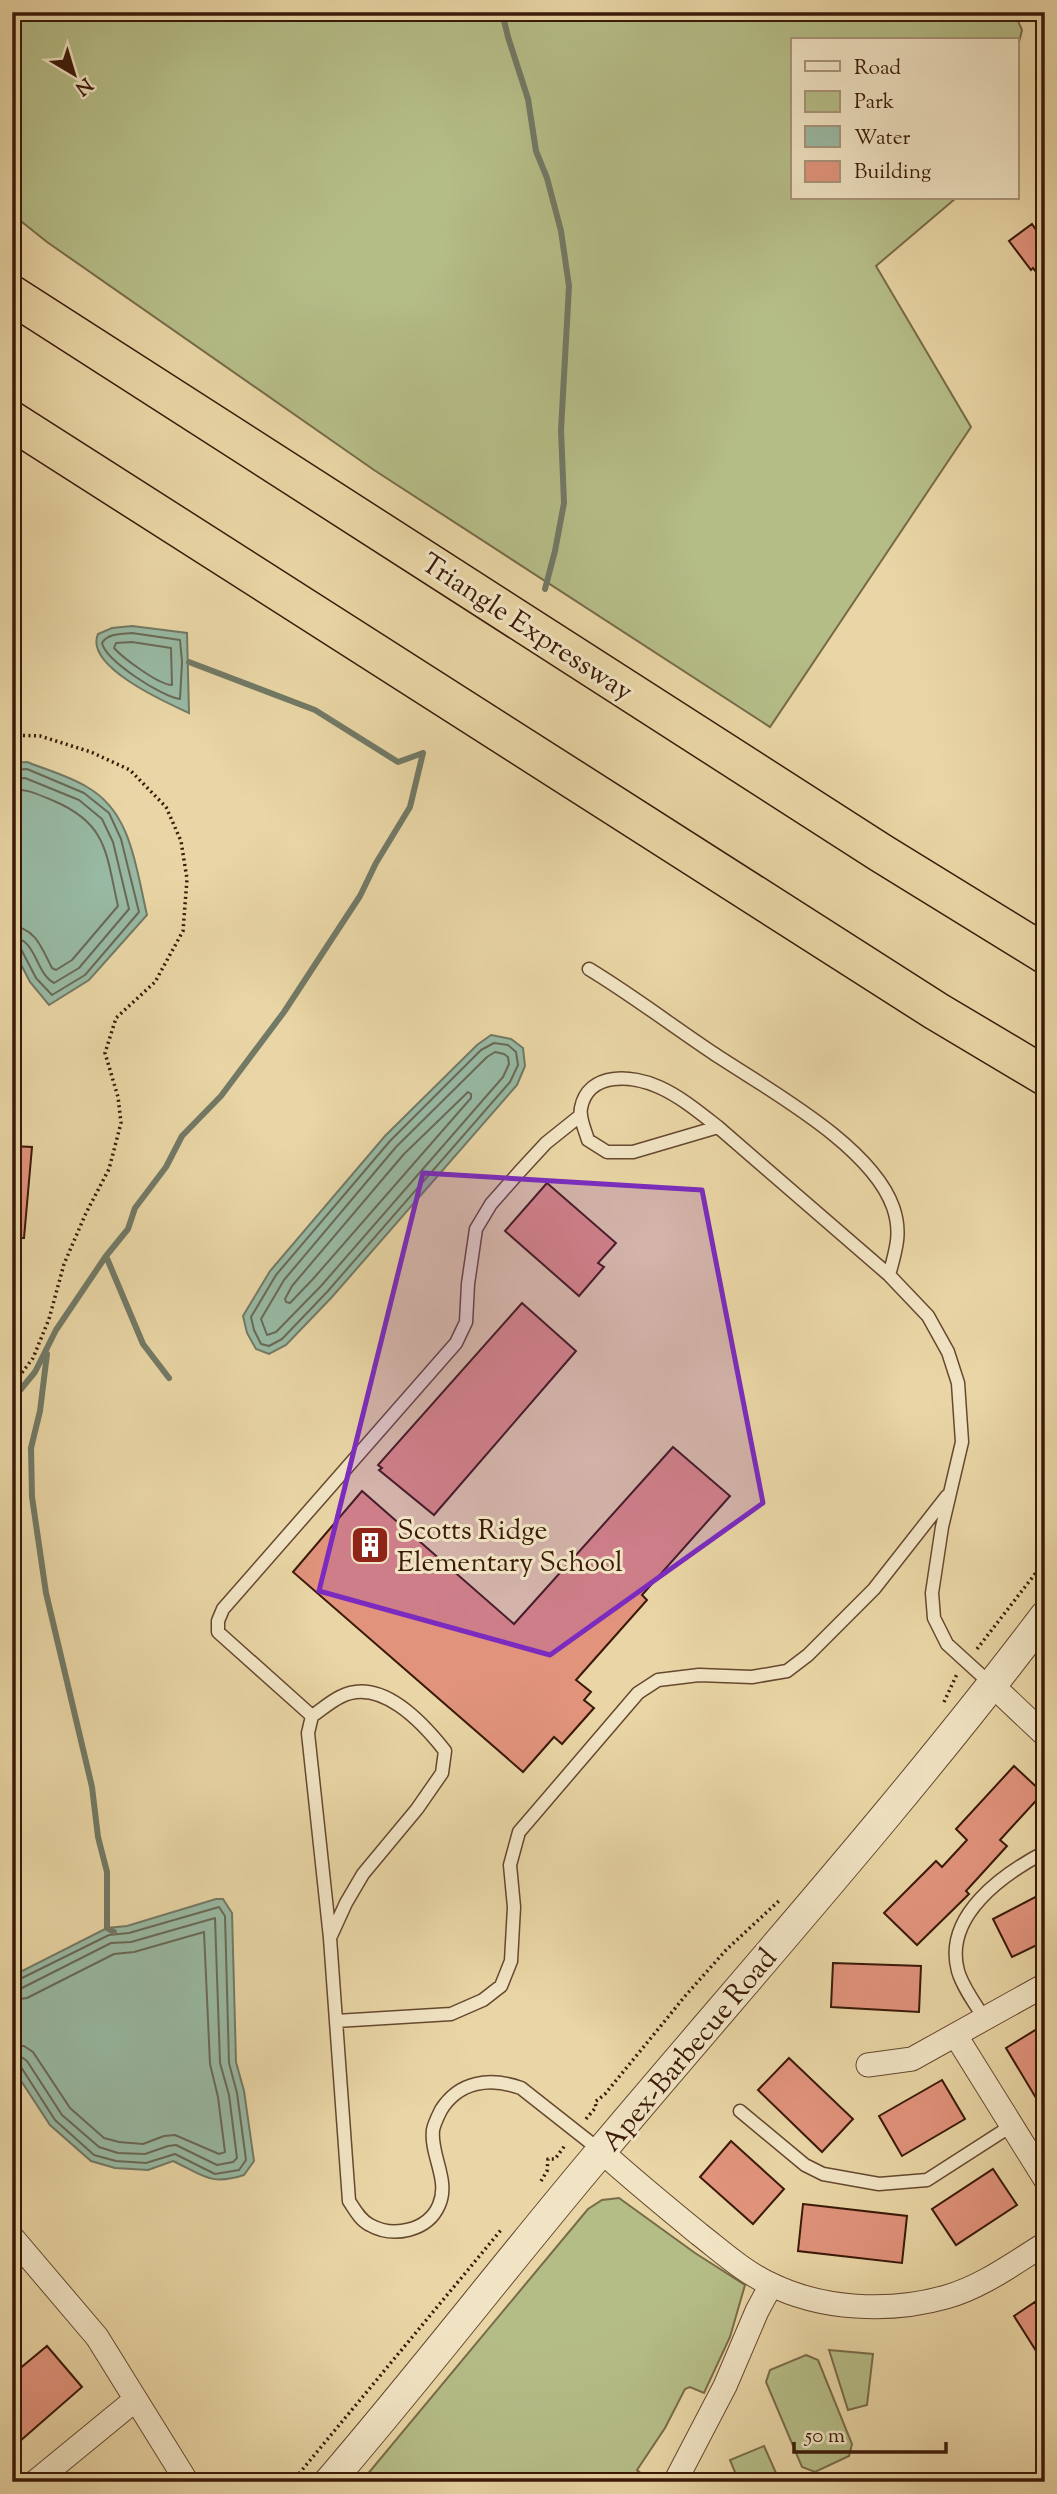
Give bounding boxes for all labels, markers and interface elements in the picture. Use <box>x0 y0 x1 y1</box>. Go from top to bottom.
north arrow <box>38 38 108 108</box>
legend <box>791 38 1018 200</box>
text: Road <box>854 54 901 84</box>
text: N <box>69 70 97 101</box>
text: Park <box>854 88 895 118</box>
text: Water <box>854 124 911 154</box>
text: Building <box>854 158 931 188</box>
street label: Triangle Expressway <box>413 545 640 712</box>
place label: Scotts Ridge Elementary School <box>397 1512 623 1584</box>
building icon: Scotts Ridge Elementary School <box>349 1524 391 1566</box>
street label: Apex-Barbecue Road <box>593 1940 788 2161</box>
scale bar <box>794 2410 947 2454</box>
text: 50 m <box>804 2422 845 2452</box>

